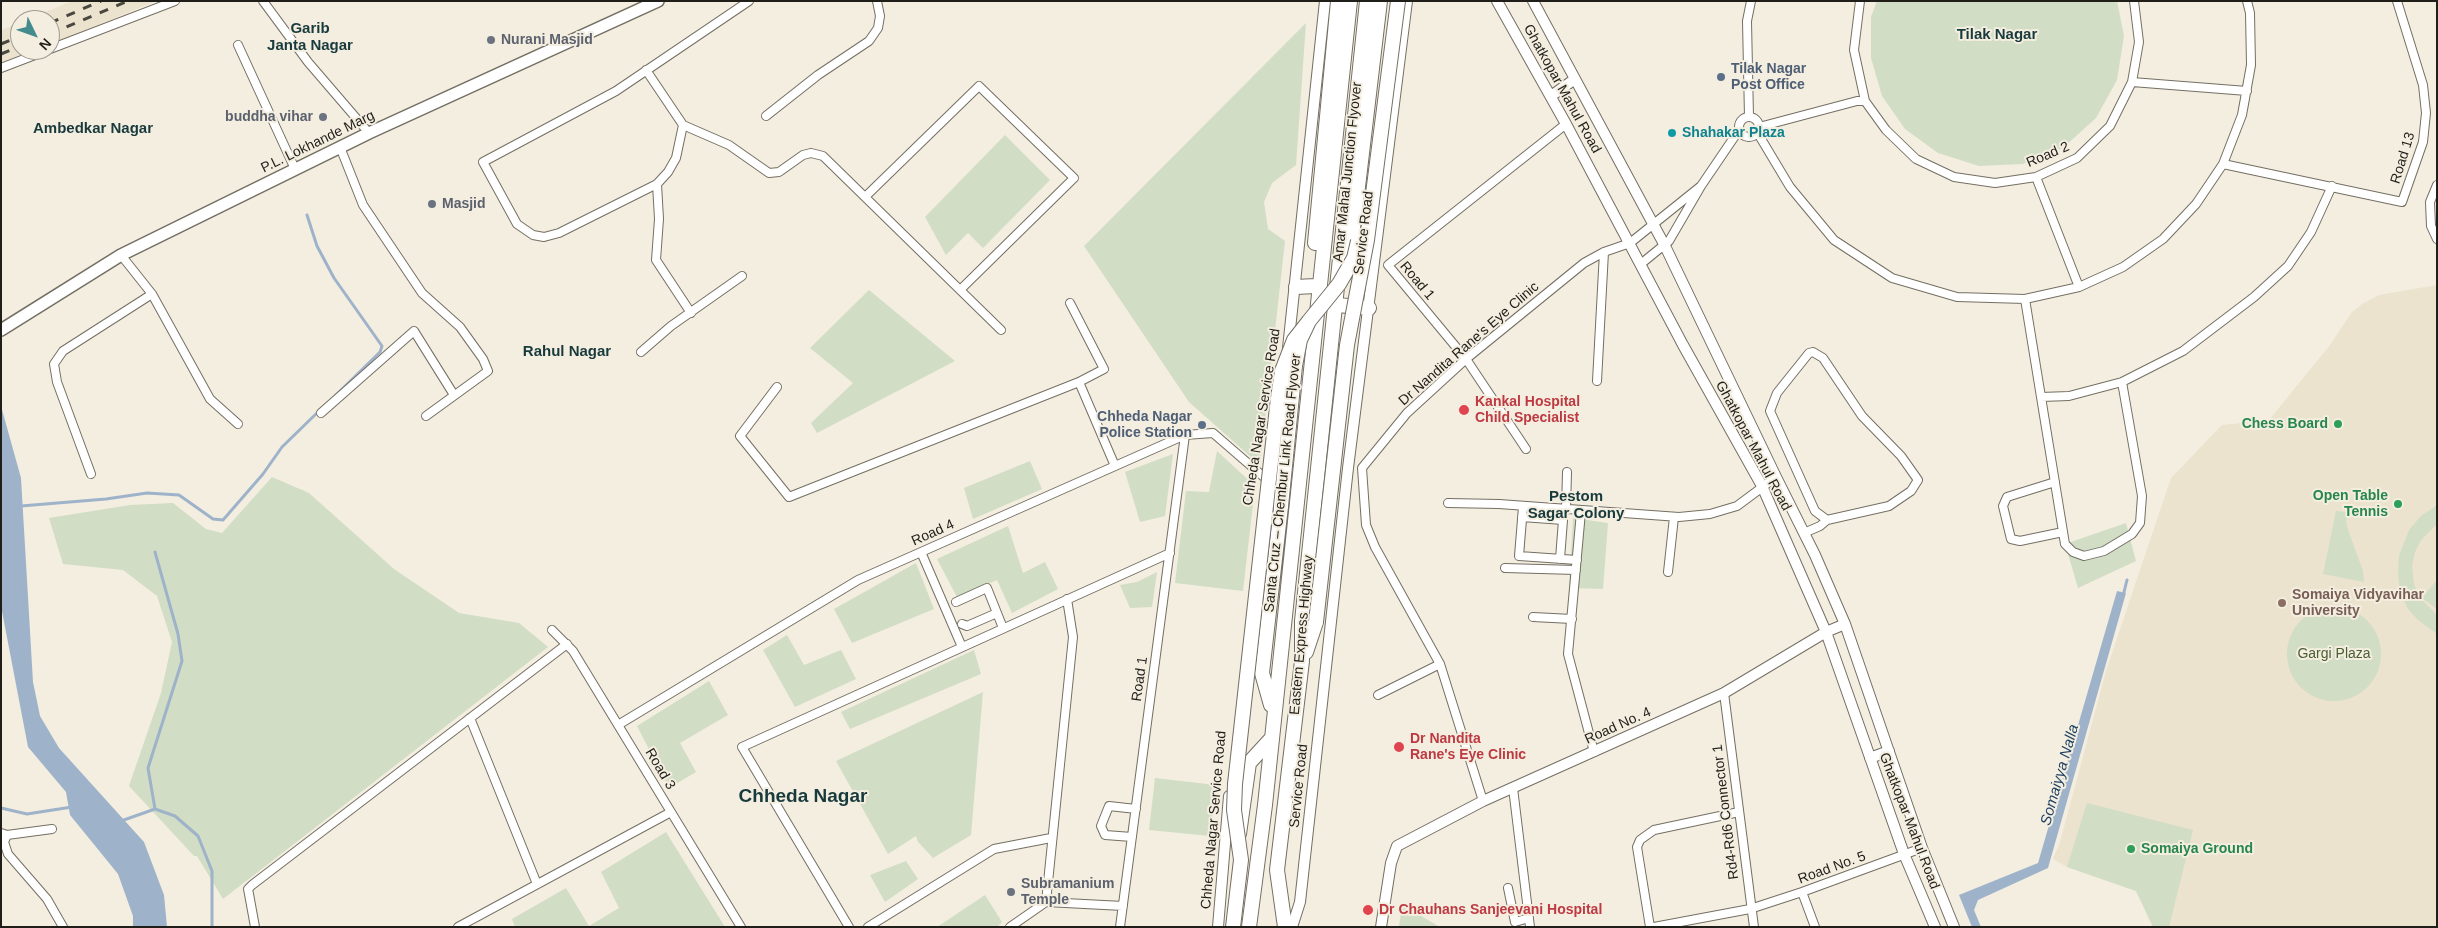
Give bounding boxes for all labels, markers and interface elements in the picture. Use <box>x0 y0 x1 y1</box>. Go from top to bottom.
north arrow <box>10 10 60 60</box>
district label: Garib Janta Nagar <box>267 20 353 55</box>
street label: Ghatkopar Mahul Road <box>1520 22 1604 156</box>
district label: Tilak Nagar <box>1957 26 2037 44</box>
place label: Nurani Masjid <box>501 32 593 48</box>
marker: Nurani Masjid <box>485 34 497 46</box>
text: N <box>36 35 55 53</box>
place label: Tilak Nagar Post Office <box>1731 61 1806 94</box>
marker: Tilak Nagar Post Office <box>1715 71 1727 83</box>
street label: Amar Mahal Junction Flyover <box>1330 81 1366 263</box>
street label: P.L. Lokhande Marg <box>258 107 378 177</box>
place label: buddha vihar <box>225 109 313 125</box>
marker: buddha vihar <box>317 111 329 123</box>
district label: Ambedkar Nagar <box>33 120 153 138</box>
place label: Shahakar Plaza <box>1682 125 1785 141</box>
marker: Shahakar Plaza <box>1666 127 1678 139</box>
street label: Road 13 <box>2387 130 2419 186</box>
street label: Road 2 <box>2024 138 2072 172</box>
street label: Service Road <box>1351 190 1377 276</box>
place label: Masjid <box>442 196 486 212</box>
marker: Masjid <box>426 198 438 210</box>
street label: Road 1 <box>1396 258 1438 304</box>
street label: Dr Nandita Rane's Eye Clinic <box>1396 279 1542 409</box>
street label: Chheda Nagar Service Road <box>1240 327 1284 507</box>
district label: Rahul Nagar <box>523 343 611 361</box>
street label: Santa Cruz – Chembur Link Road Flyover <box>1261 353 1305 613</box>
street label: Ghatkopar Mahul Road <box>1712 378 1794 514</box>
place label: Kankal Hospital Child Specialist <box>1475 394 1580 427</box>
marker: Kankal Hospital Child Specialist <box>1457 403 1471 417</box>
place label: Chheda Nagar Police Station <box>1097 409 1192 442</box>
place label: Chess Board <box>2242 416 2328 432</box>
marker: Chess Board <box>2332 418 2344 430</box>
marker: Chheda Nagar Police Station <box>1196 419 1208 431</box>
district label: Pestom Sagar Colony <box>1528 488 1624 523</box>
place label: Open Table Tennis <box>2313 488 2388 520</box>
marker: Open Table Tennis <box>2392 498 2404 510</box>
street label: Road 4 <box>909 516 957 550</box>
street label: Eastern Express Highway <box>1287 554 1317 716</box>
place label: Somaiya Vidyavihar University <box>2292 587 2424 620</box>
marker: Somaiya Vidyavihar University <box>2276 597 2288 609</box>
park label: Gargi Plaza <box>2297 646 2371 662</box>
street label: Road 1 <box>1129 655 1151 703</box>
street label: Road No. 4 <box>1582 704 1654 748</box>
water label: Somaiyya Nalla <box>2037 722 2083 828</box>
street label: Chheda Nagar Service Road <box>1198 730 1230 910</box>
place label: Dr Nandita Rane's Eye Clinic <box>1410 731 1526 764</box>
marker: Dr Nandita Rane's Eye Clinic <box>1392 740 1406 754</box>
street label: Service Road <box>1286 743 1312 829</box>
street label: Rd4-Rd6 Connector 1 <box>1709 743 1743 881</box>
street label: Road 3 <box>641 745 679 793</box>
street label: Ghatkopar Mahul Road <box>1875 750 1943 892</box>
district label: Chheda Nagar <box>739 786 867 808</box>
place label: Somaiya Ground <box>2141 841 2253 857</box>
marker: Somaiya Ground <box>2125 843 2137 855</box>
street label: Road No. 5 <box>1796 848 1868 888</box>
place label: Subramanium Temple <box>1021 876 1114 909</box>
marker: Subramanium Temple <box>1005 886 1017 898</box>
place label: Dr Chauhans Sanjeevani Hospital <box>1379 902 1602 918</box>
marker: Dr Chauhans Sanjeevani Hospital <box>1361 903 1375 917</box>

